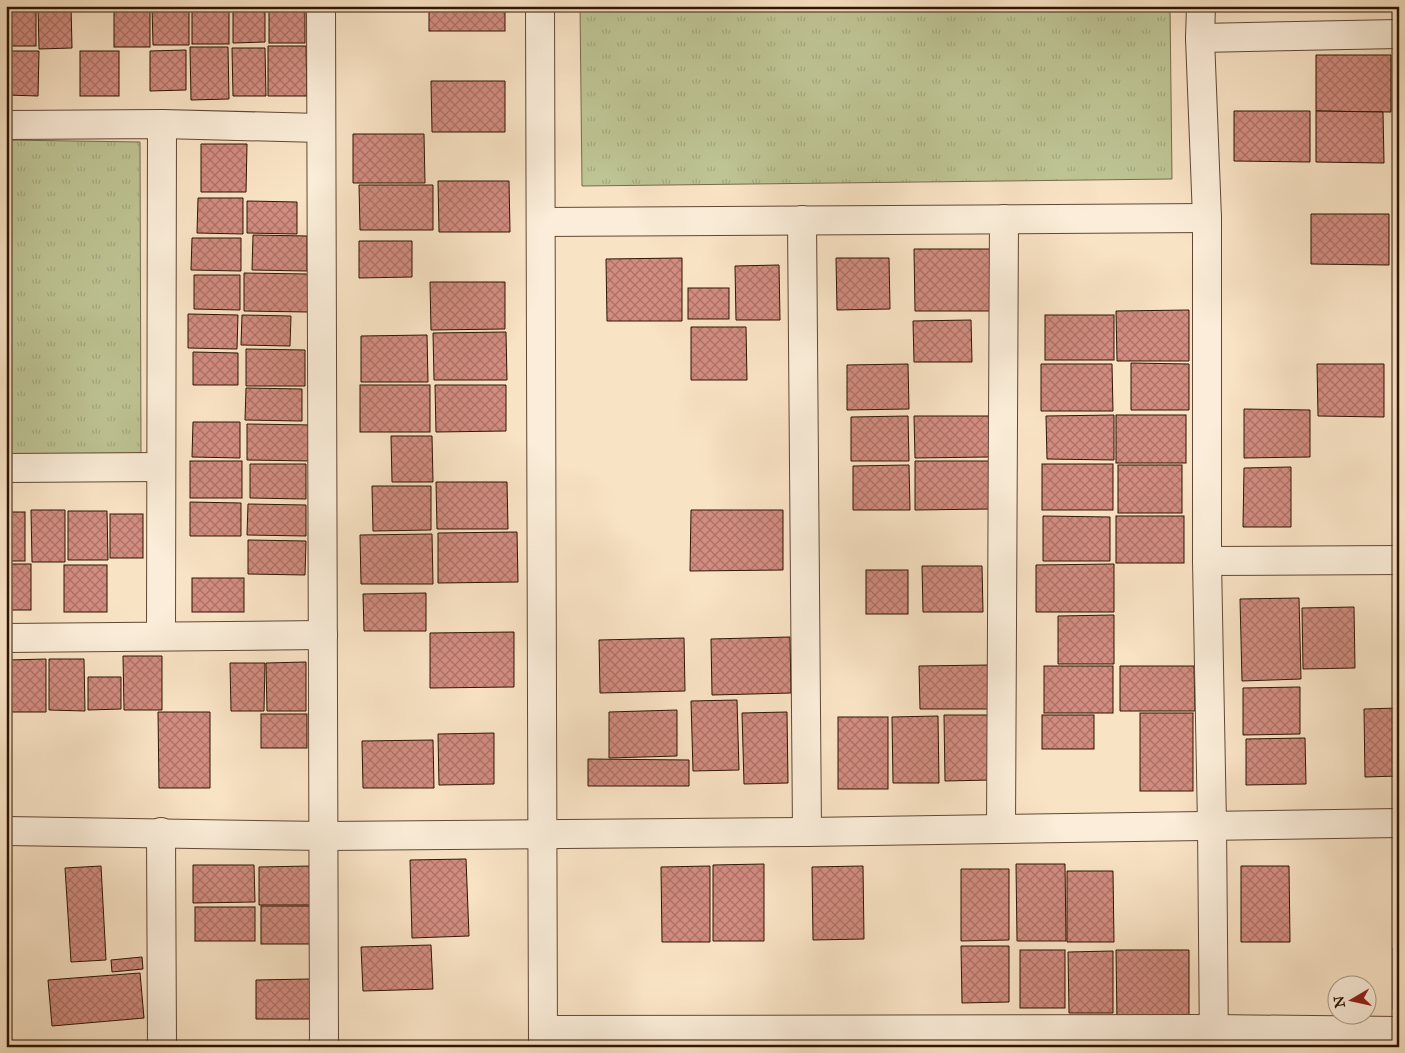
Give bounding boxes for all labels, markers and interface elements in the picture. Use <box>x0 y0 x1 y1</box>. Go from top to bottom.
north arrow <box>1328 976 1378 1026</box>
text: N <box>1330 995 1349 1009</box>

